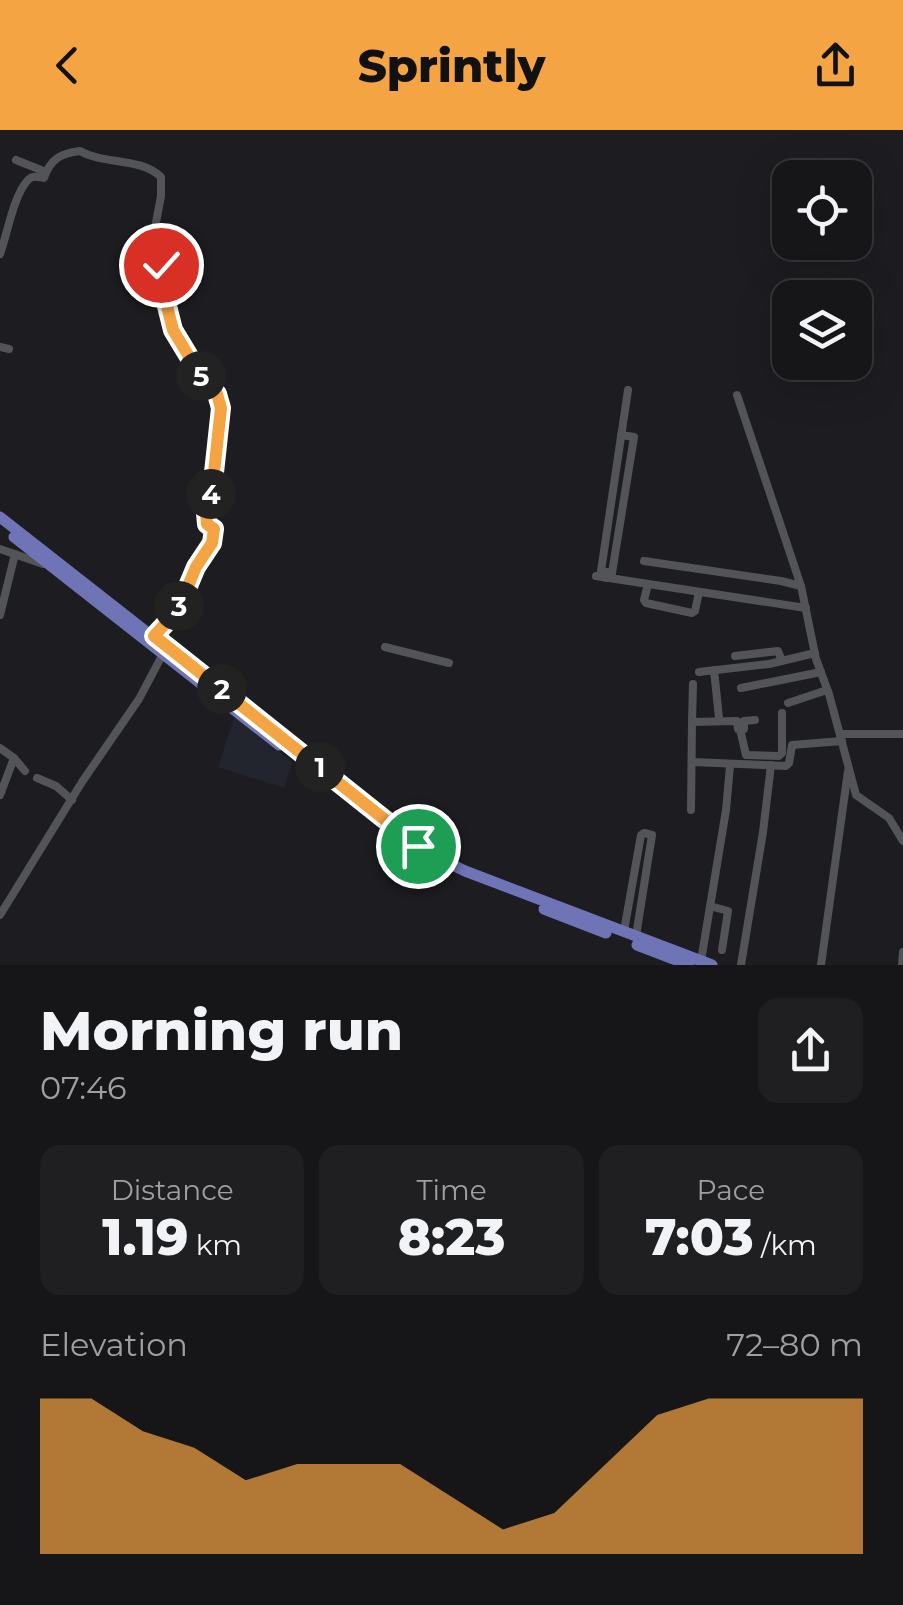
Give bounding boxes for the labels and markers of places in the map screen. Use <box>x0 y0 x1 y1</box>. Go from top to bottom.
pin <box>119 223 204 308</box>
pin: 5 <box>176 351 226 401</box>
pin: 4 <box>186 469 236 519</box>
pin: 3 <box>154 581 204 631</box>
pin: 2 <box>197 664 247 714</box>
pin: 1 <box>295 742 345 792</box>
pin <box>376 804 461 889</box>

